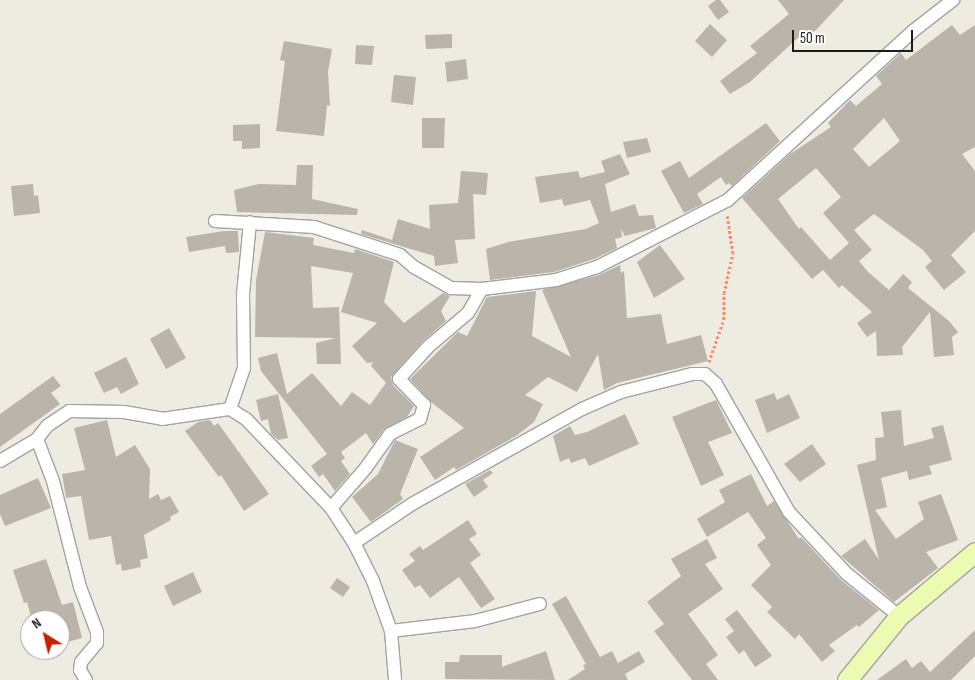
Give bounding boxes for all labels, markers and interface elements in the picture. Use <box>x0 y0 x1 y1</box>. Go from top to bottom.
scale bar <box>795 20 916 52</box>
text: 50 m <box>800 29 825 48</box>
north arrow <box>20 610 70 660</box>
text: N <box>28 614 44 632</box>

